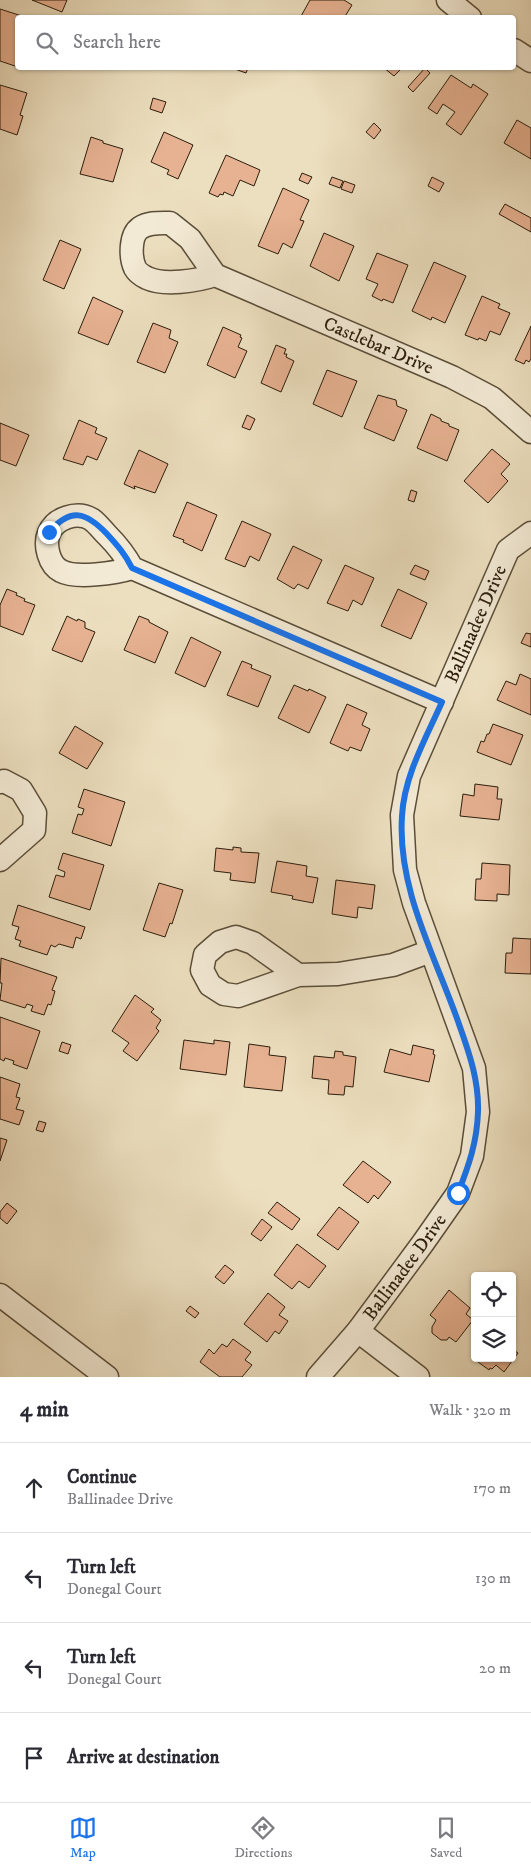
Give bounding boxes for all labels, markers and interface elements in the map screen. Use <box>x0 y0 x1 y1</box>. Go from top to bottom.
search box <box>15 15 516 70</box>
icon: search <box>33 29 61 57</box>
text: Search here <box>73 31 161 54</box>
street label: Castlebar Drive <box>320 312 437 379</box>
route end <box>38 521 61 544</box>
street label: Ballinadee Drive <box>440 561 511 686</box>
route start <box>447 1182 470 1205</box>
street label: Ballinadee Drive <box>358 1210 451 1325</box>
map controls <box>471 1272 516 1362</box>
button: locate <box>471 1272 516 1317</box>
button: layers <box>471 1317 516 1362</box>
text: 4 min <box>20 1397 69 1423</box>
text: Walk · 320 m <box>429 1400 511 1420</box>
text: Continue <box>67 1466 137 1489</box>
icon: ahead <box>20 1474 48 1502</box>
text: 170 m <box>473 1478 511 1498</box>
text: Ballinadee Drive <box>67 1489 173 1509</box>
text: Turn left <box>67 1556 136 1579</box>
icon: left <box>20 1564 48 1592</box>
text: 130 m <box>475 1568 511 1588</box>
text: Donegal Court <box>67 1579 162 1599</box>
text: Turn left <box>67 1646 136 1669</box>
icon: left <box>20 1654 48 1682</box>
text: 20 m <box>479 1658 511 1678</box>
text: Donegal Court <box>67 1669 162 1689</box>
icon: arrive <box>20 1744 48 1772</box>
text: Arrive at destination <box>67 1746 219 1769</box>
tab: Map <box>69 1814 97 1862</box>
tab: Directions <box>234 1814 292 1862</box>
tab: Saved <box>430 1814 462 1862</box>

